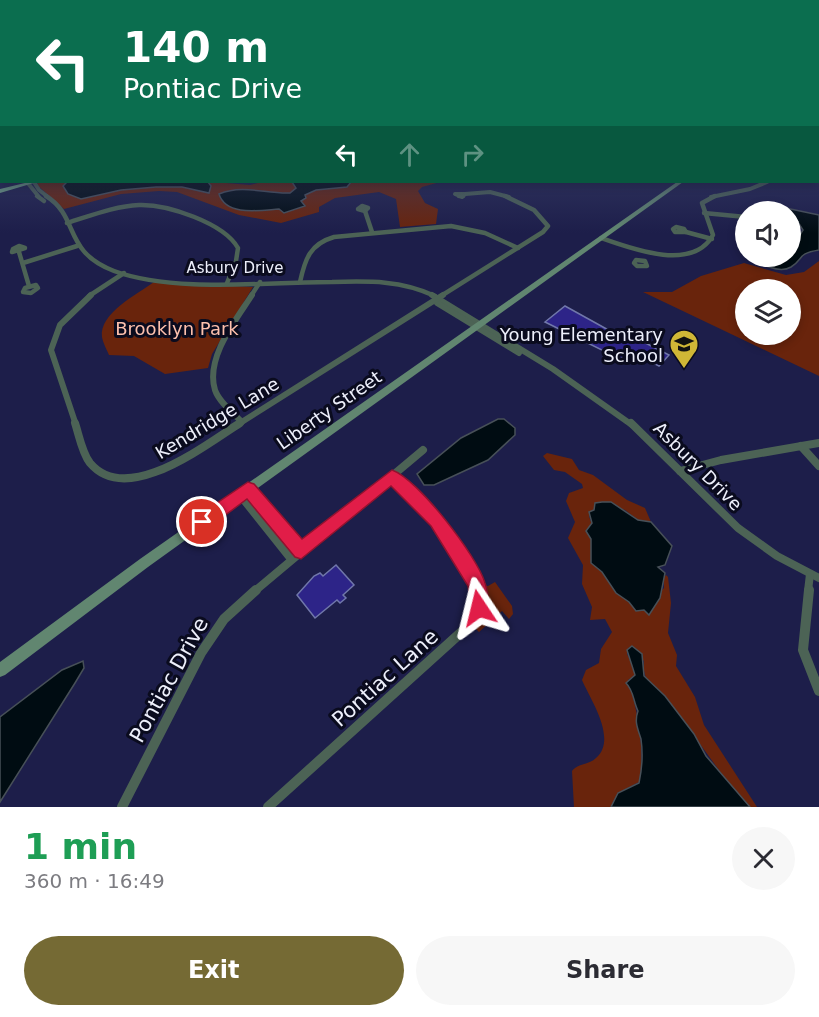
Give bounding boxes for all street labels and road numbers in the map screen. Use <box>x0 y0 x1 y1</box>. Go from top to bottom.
street label: Asbury Drive <box>187 259 283 277</box>
street label: Liberty Street <box>273 366 385 454</box>
street label: Kendridge Lane <box>151 373 283 463</box>
street label: Asbury Drive <box>649 417 747 515</box>
street label: Pontiac Drive <box>125 613 213 747</box>
street label: Pontiac Lane <box>327 624 443 732</box>

